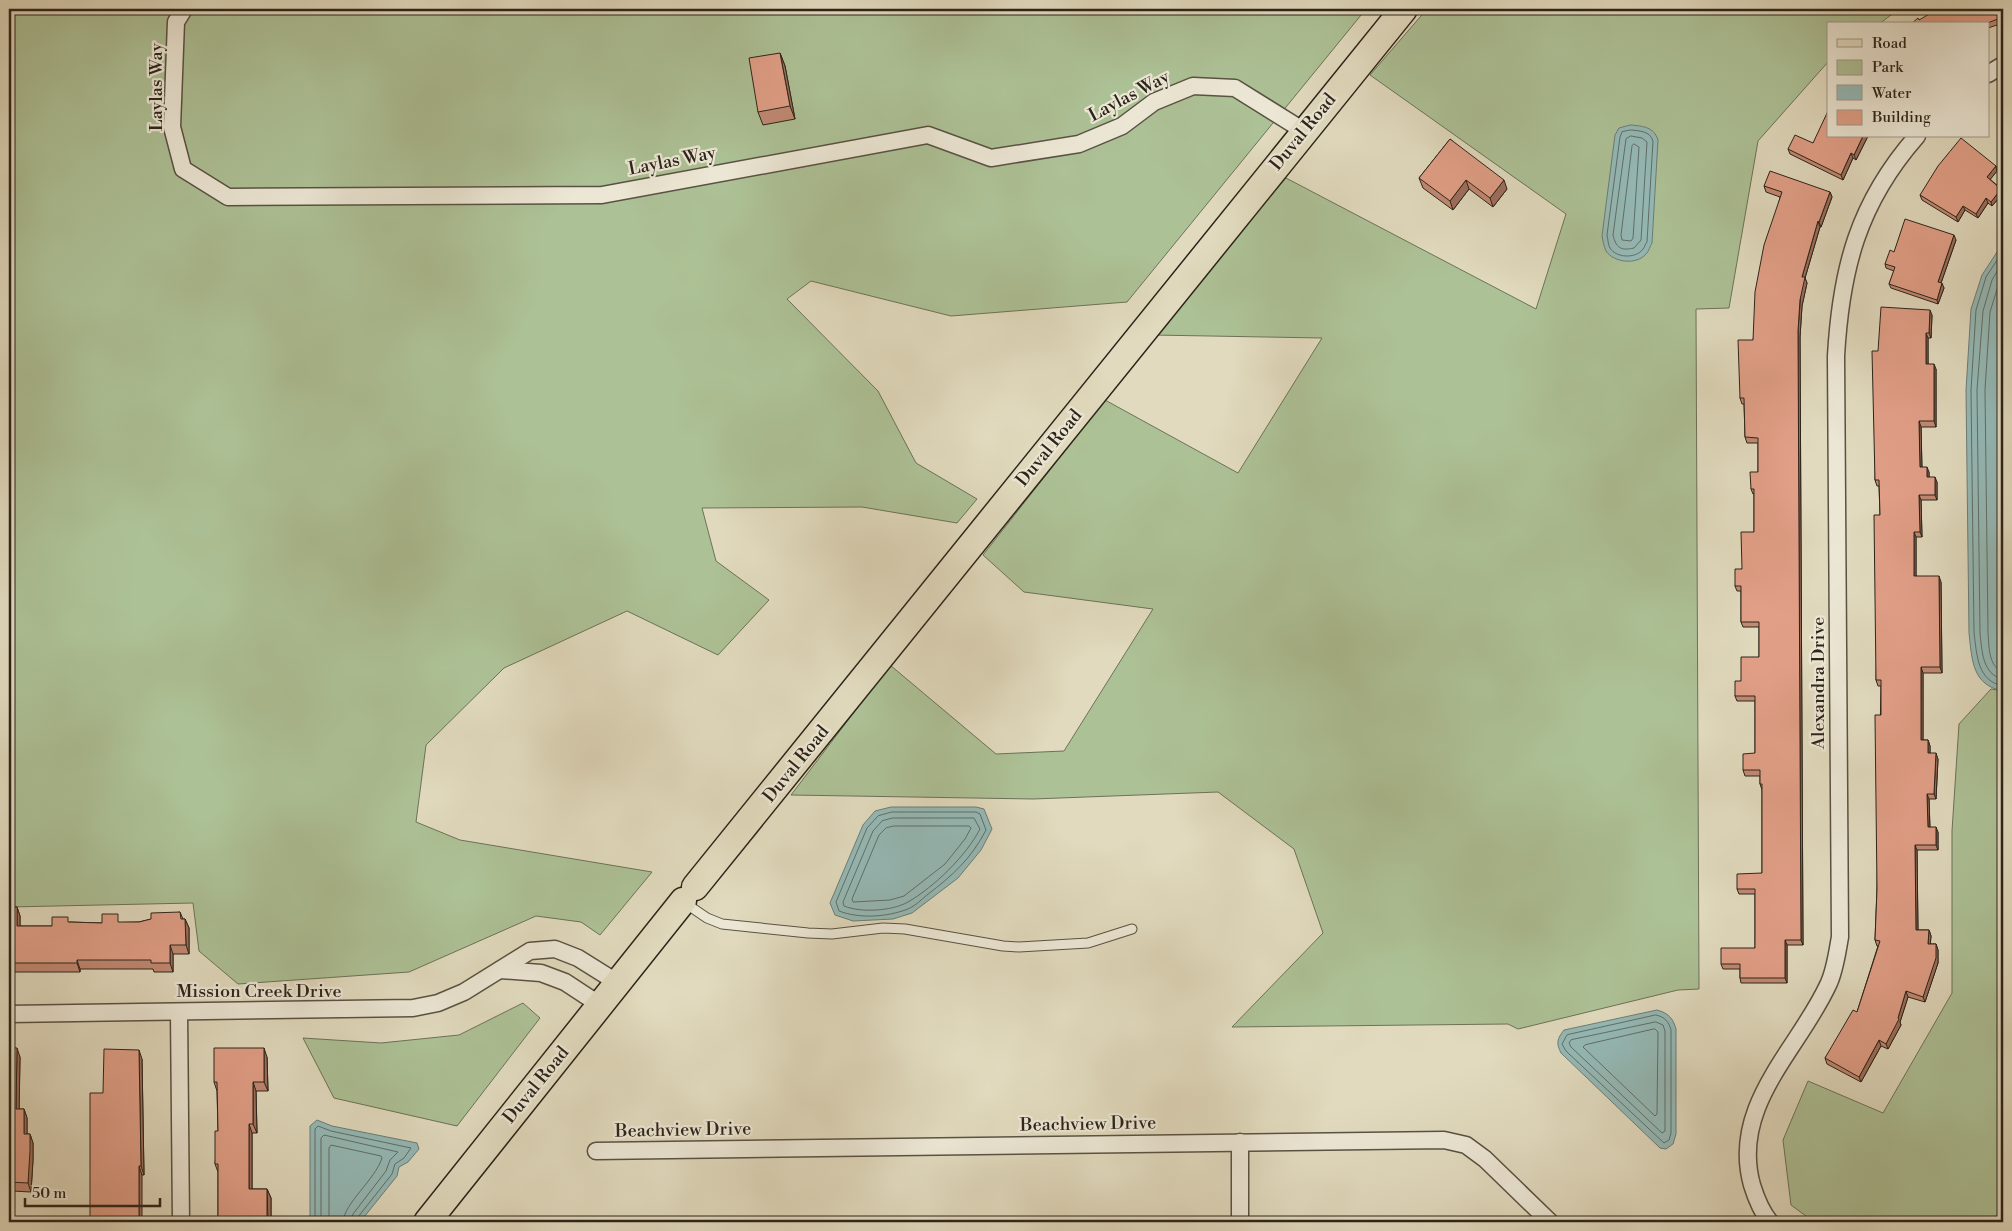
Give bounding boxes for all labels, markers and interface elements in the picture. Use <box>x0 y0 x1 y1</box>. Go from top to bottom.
legend <box>1827 22 1990 138</box>
text: Road <box>1872 34 1907 53</box>
street label: Laylas Way <box>145 42 168 131</box>
text: Park <box>1872 58 1904 77</box>
street label: Laylas Way <box>1085 65 1174 127</box>
text: Water <box>1871 84 1912 103</box>
street label: Duval Road <box>1265 88 1342 175</box>
text: Building <box>1871 108 1931 127</box>
street label: Laylas Way <box>626 141 718 181</box>
street label: Duval Road <box>1011 404 1088 491</box>
street label: Alexandra Drive <box>1807 617 1830 750</box>
street label: Duval Road <box>758 720 835 807</box>
street label: Mission Creek Drive <box>176 980 342 1003</box>
street label: Duval Road <box>498 1041 575 1128</box>
street label: Beachview Drive <box>1019 1111 1156 1137</box>
street label: Beachview Drive <box>614 1117 751 1143</box>
scale bar <box>25 1176 160 1208</box>
text: 50 m <box>32 1184 66 1203</box>

